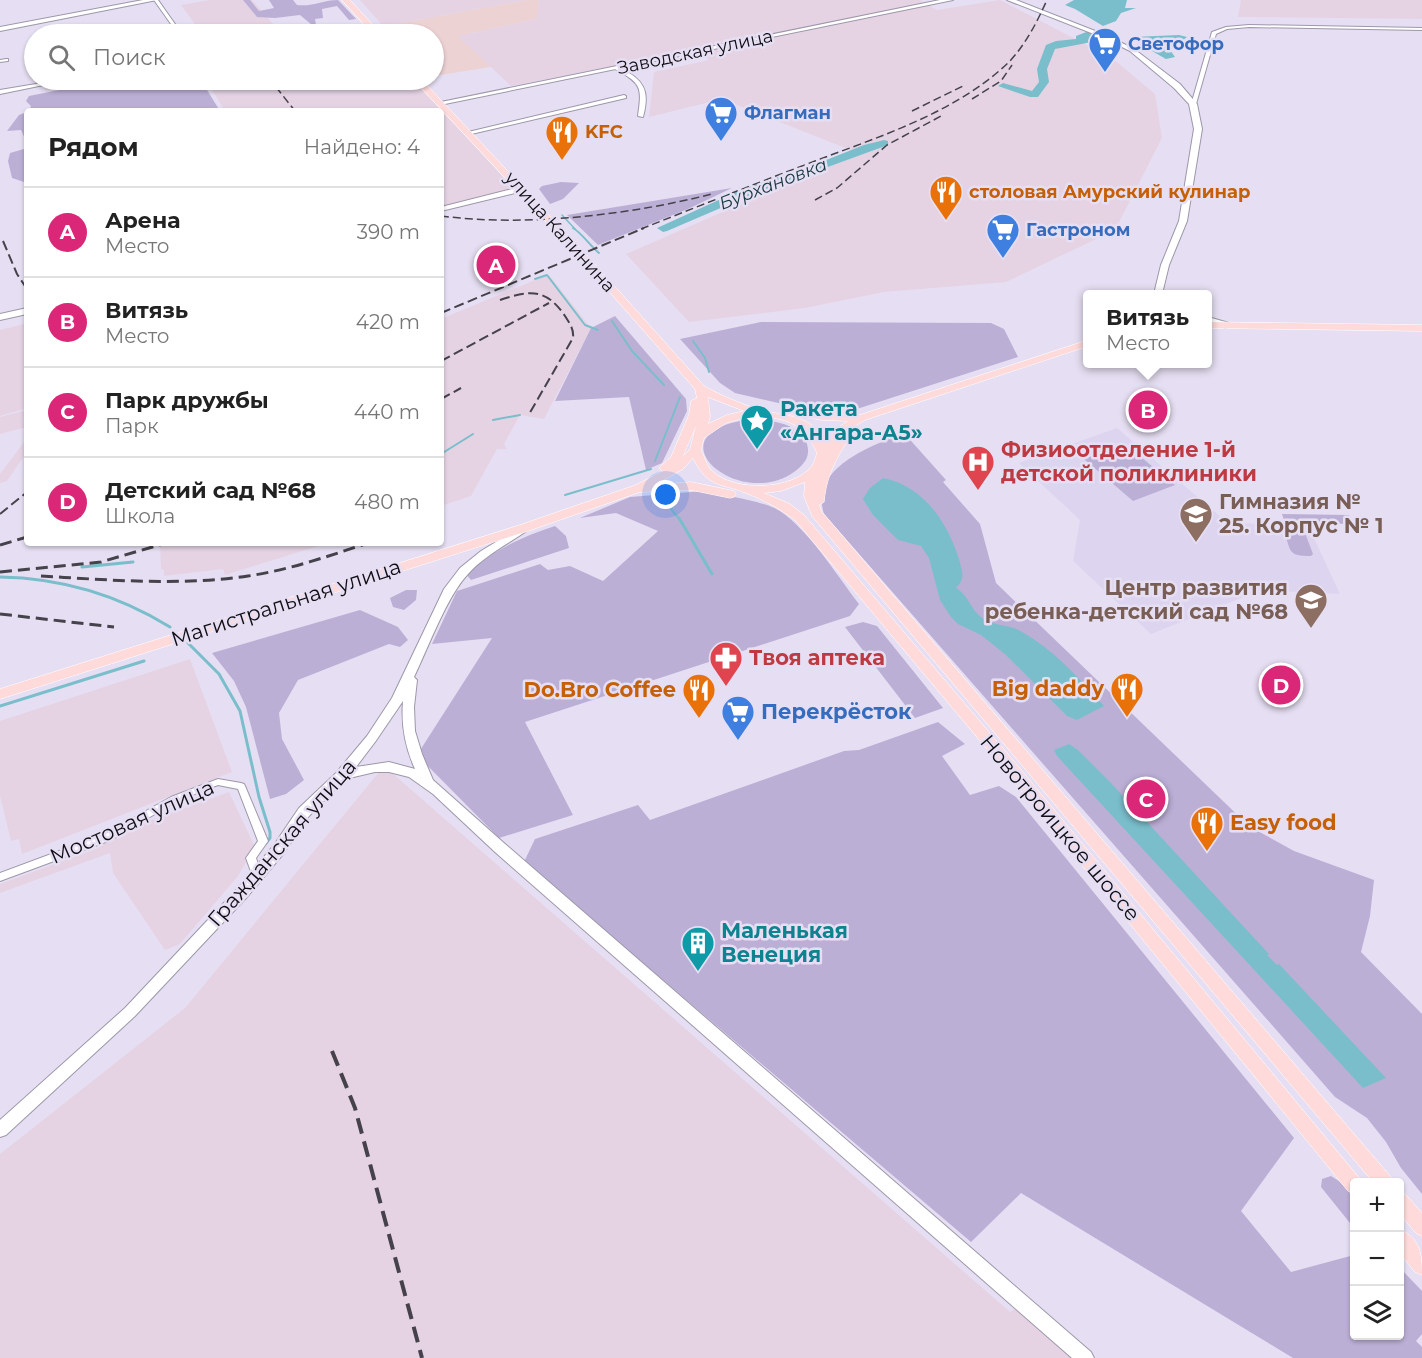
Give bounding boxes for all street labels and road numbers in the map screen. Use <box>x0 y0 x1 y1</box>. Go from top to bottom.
street label: Заводская улица <box>615 25 775 79</box>
street label: улица Калинина <box>499 166 620 297</box>
street label: Магистральная улица <box>168 554 404 652</box>
street label: Новотроицкое шоссе <box>975 729 1146 926</box>
street label: Гражданская улица <box>202 754 361 931</box>
street label: Мостовая улица <box>46 774 218 869</box>

